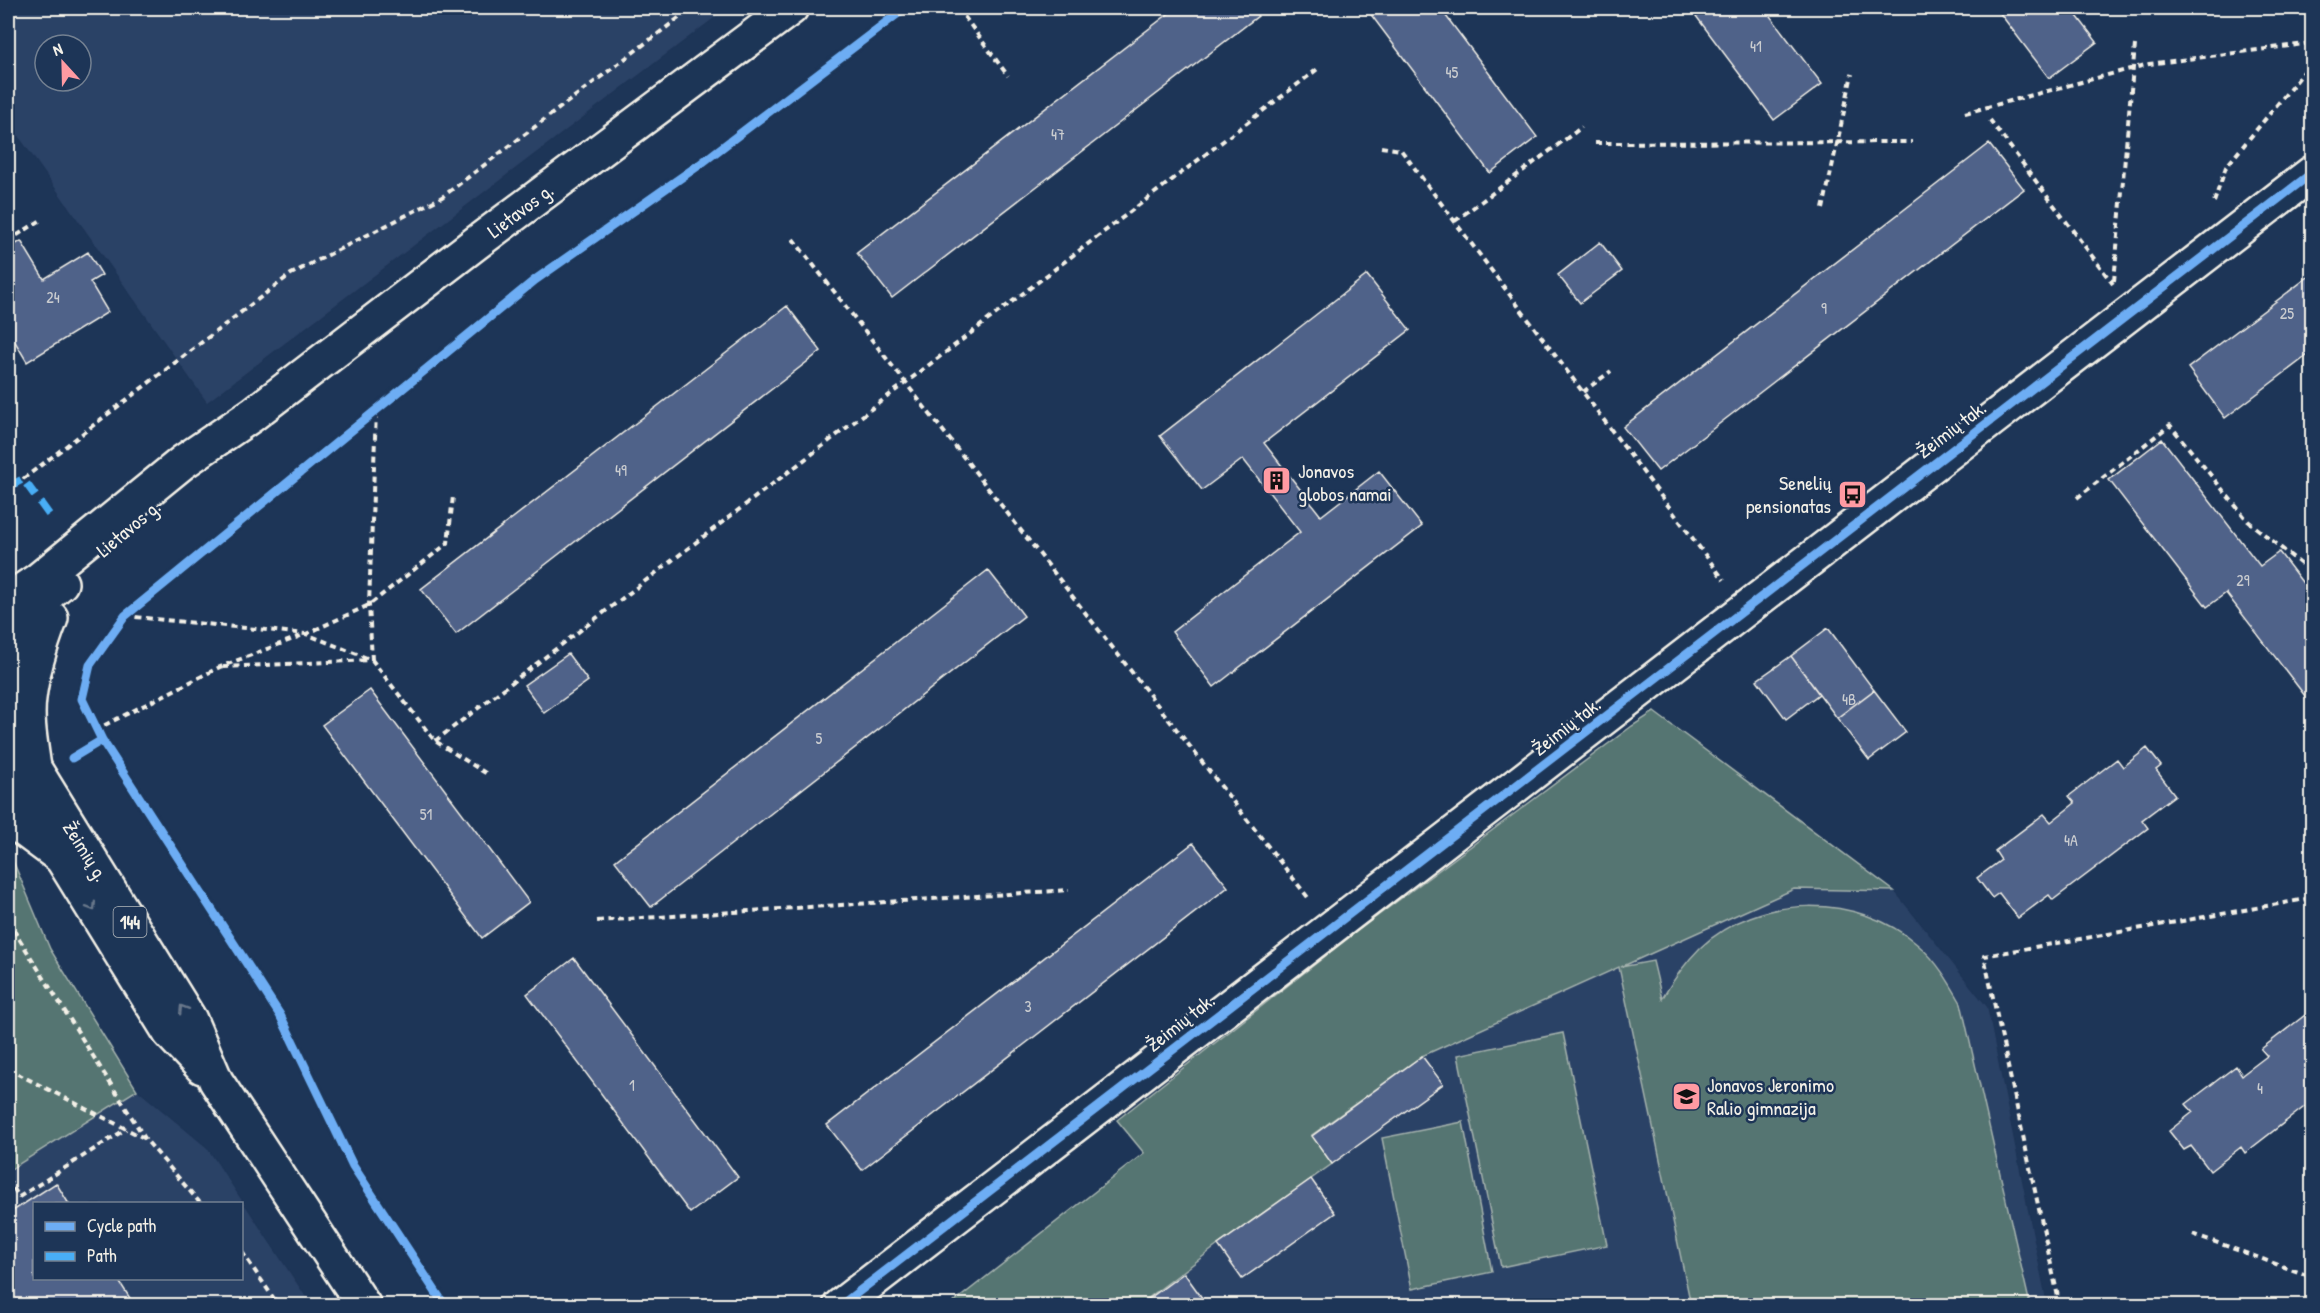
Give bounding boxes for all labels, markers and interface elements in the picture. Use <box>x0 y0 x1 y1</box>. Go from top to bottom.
north arrow <box>33 33 93 93</box>
house number: 41 <box>1750 35 1762 57</box>
text: N <box>49 37 66 61</box>
house number: 45 <box>1446 61 1459 83</box>
house number: 47 <box>1051 123 1065 145</box>
street label: Lietavos g. <box>481 176 559 244</box>
house number: 24 <box>46 286 60 308</box>
house number: 9 <box>1821 297 1827 319</box>
house number: 25 <box>2280 302 2294 324</box>
street label: Žeimių tak. <box>1911 394 1991 464</box>
place label: Jonavos globos namai <box>1298 457 1392 507</box>
house number: 49 <box>615 459 627 481</box>
building icon: Jonavos globos namai <box>1261 465 1293 497</box>
place label: Senelių pensionatas <box>1746 469 1833 519</box>
bus stop icon: Senelių pensionatas <box>1836 478 1868 510</box>
street label: Lietavos g. <box>90 493 166 563</box>
house number: 29 <box>2236 569 2250 591</box>
house number: 4B <box>1842 688 1856 710</box>
street label: Žeimių tak. <box>1526 691 1606 761</box>
house number: 5 <box>816 727 823 749</box>
house number: 51 <box>420 803 432 825</box>
street label: Žeimių g. <box>57 816 115 886</box>
house number: 4A <box>2064 829 2078 851</box>
one-way arrow <box>85 901 97 911</box>
road number: 144 <box>114 907 146 937</box>
street label: Žeimių tak. <box>1140 987 1220 1057</box>
house number: 3 <box>1024 995 1032 1017</box>
one-way arrow <box>179 1005 191 1015</box>
place label: Jonavos Jeronimo Ralio gimnazija <box>1707 1071 1834 1121</box>
house number: 1 <box>629 1074 635 1096</box>
house number: 4 <box>2257 1077 2263 1099</box>
school or university icon: Jonavos Jeronimo Ralio gimnazija <box>1670 1080 1702 1112</box>
legend <box>33 1202 243 1280</box>
text: Cycle path <box>87 1213 157 1238</box>
text: Path <box>87 1243 117 1268</box>

